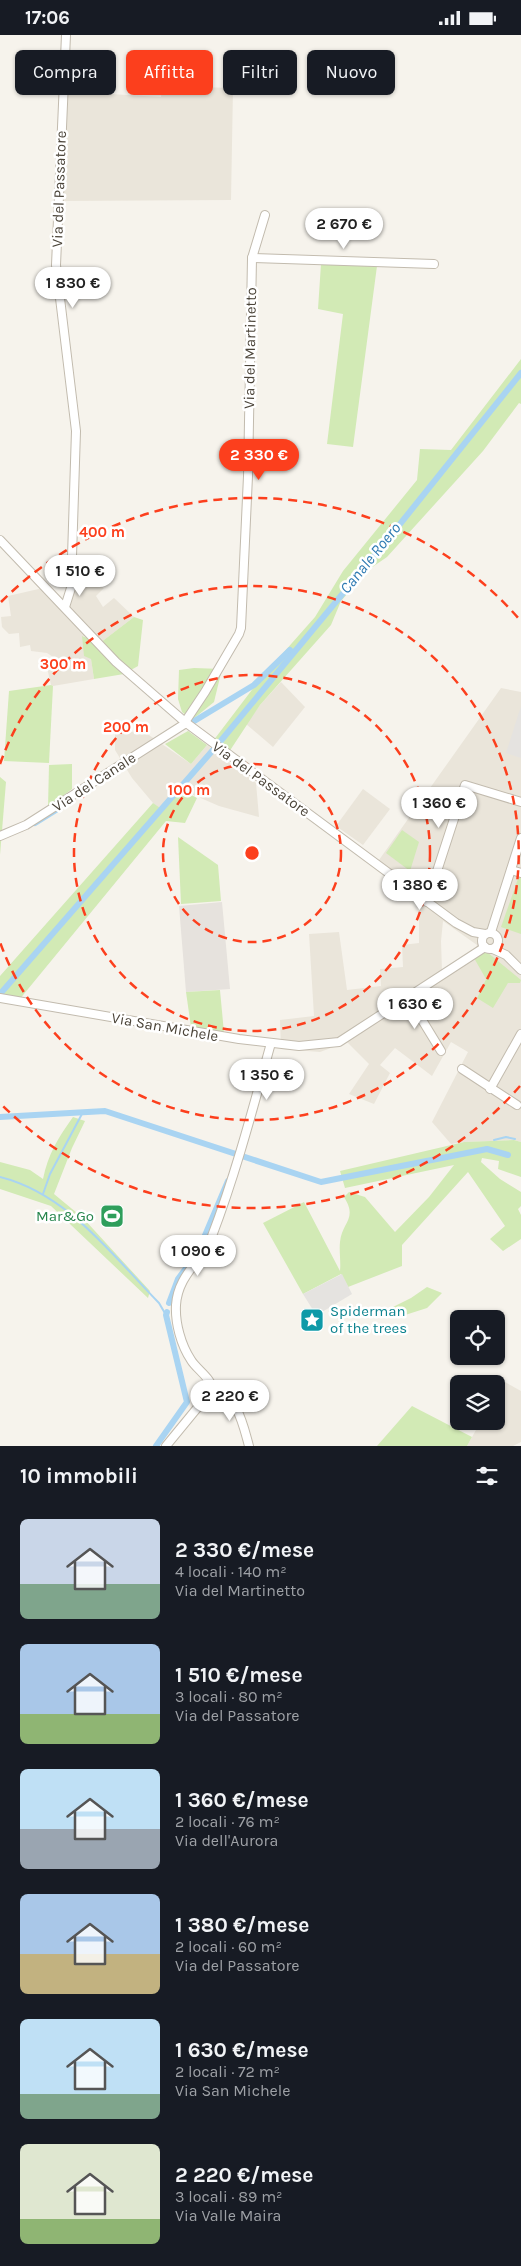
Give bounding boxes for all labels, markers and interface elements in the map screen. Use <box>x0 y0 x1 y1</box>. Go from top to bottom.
text: 17:06 <box>25 7 70 29</box>
chip: Compra <box>15 50 116 95</box>
chip: Affitta <box>126 50 213 95</box>
chip: Filtri <box>223 50 297 95</box>
chip: Nuovo <box>307 50 395 95</box>
street label: Via del Passatore <box>48 130 70 248</box>
pin: 2 670 € <box>298 207 390 250</box>
text: 2 670 € <box>316 214 372 233</box>
pin: 1 830 € <box>27 267 119 309</box>
text: 1 830 € <box>46 273 100 292</box>
street label: Via del Martinetto <box>240 287 260 409</box>
pin: 2 330 € <box>213 439 305 481</box>
text: 2 330 € <box>230 445 288 464</box>
water label: Canale Roero <box>336 519 405 597</box>
text: 400 m <box>79 523 125 541</box>
pin: 1 510 € <box>34 555 126 597</box>
text: 1 510 € <box>55 561 105 580</box>
text: 300 m <box>40 655 86 673</box>
text: 200 m <box>103 718 149 736</box>
street label: Via del Passatore <box>209 737 313 821</box>
street label: Via del Canale <box>49 748 139 816</box>
text: 100 m <box>168 781 210 799</box>
pin: 1 360 € <box>393 787 485 829</box>
text: 1 360 € <box>412 793 466 812</box>
centre of rings <box>243 844 261 862</box>
pin: 1 380 € <box>374 869 466 911</box>
text: 1 380 € <box>393 875 447 894</box>
pin: 1 630 € <box>369 987 461 1030</box>
text: 1 630 € <box>388 994 442 1013</box>
street label: Via San Michele <box>110 1009 220 1045</box>
pin: 1 350 € <box>221 1059 313 1101</box>
text: 1 350 € <box>240 1065 294 1084</box>
sports icon: Mar&Go <box>99 1203 125 1229</box>
place label: Mar&Go <box>36 1207 94 1225</box>
pin: 1 090 € <box>152 1235 244 1277</box>
text: 1 090 € <box>171 1241 225 1260</box>
place label: Spiderman of the trees <box>330 1302 407 1337</box>
place icon: Spiderman of the trees <box>299 1307 325 1333</box>
map controls <box>450 1310 505 1430</box>
button: locate <box>450 1310 505 1365</box>
button: layers <box>450 1375 505 1430</box>
pin: 2 220 € <box>184 1379 276 1422</box>
text: 2 220 € <box>201 1386 259 1405</box>
icon: filters <box>473 1462 501 1490</box>
text: 10 immobili <box>20 1464 138 1488</box>
text: 2 330 €/mese <box>175 1538 314 1562</box>
icon: home <box>60 1539 120 1599</box>
text: 4 locali · 140 m² <box>175 1562 287 1581</box>
text: Via del Martinetto <box>175 1581 305 1600</box>
text: 1 510 €/mese <box>175 1663 303 1687</box>
icon: home <box>60 1664 120 1724</box>
text: 3 locali · 80 m² <box>175 1687 283 1706</box>
text: Via del Passatore <box>175 1706 299 1725</box>
text: 1 360 €/mese <box>175 1788 309 1812</box>
icon: home <box>60 1789 120 1849</box>
text: 2 locali · 76 m² <box>175 1812 280 1831</box>
text: Via dell'Aurora <box>175 1831 278 1850</box>
text: 1 380 €/mese <box>175 1913 310 1937</box>
icon: home <box>60 1914 120 1974</box>
text: 2 locali · 60 m² <box>175 1937 282 1956</box>
text: Via del Passatore <box>175 1956 299 1975</box>
text: 1 630 €/mese <box>175 2038 309 2062</box>
icon: home <box>60 2039 120 2099</box>
text: 2 locali · 72 m² <box>175 2062 280 2081</box>
text: Via San Michele <box>175 2081 290 2100</box>
text: 2 220 €/mese <box>175 2163 314 2187</box>
icon: home <box>60 2164 120 2224</box>
text: 3 locali · 89 m² <box>175 2187 283 2206</box>
text: Via Valle Maira <box>175 2206 281 2225</box>

